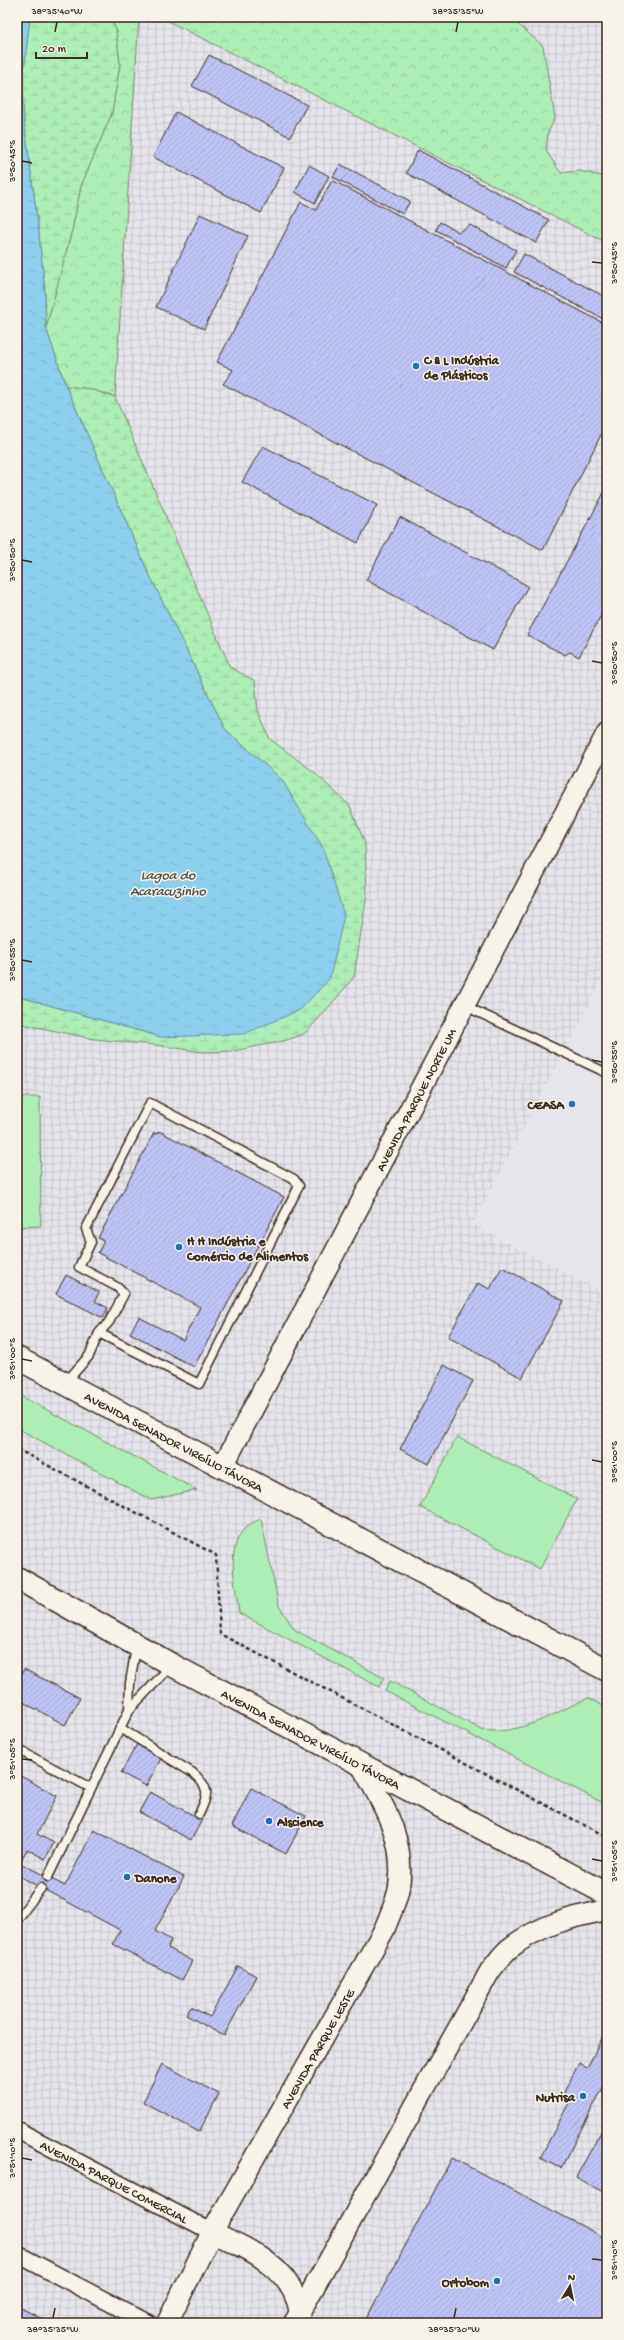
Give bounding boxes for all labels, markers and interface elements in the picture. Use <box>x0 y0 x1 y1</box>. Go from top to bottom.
text: 38°35'40"W <box>30 6 83 18</box>
text: 38°35'35"W <box>431 6 484 18</box>
scale bar <box>36 34 87 60</box>
text: 20 m <box>42 43 67 57</box>
text: 3°50'45"S <box>7 140 19 183</box>
text: 3°50'45"S <box>609 242 621 285</box>
place label: C & L Indústria de Plásticos <box>423 354 500 384</box>
marker: C & L Indústria de Plásticos <box>411 361 421 371</box>
text: 3°50'50"S <box>7 538 19 582</box>
text: 3°50'50"S <box>609 641 621 685</box>
water label: Lagoa do Acaracuzinho <box>130 868 206 901</box>
text: 3°50'55"S <box>7 938 19 982</box>
street label: AVENIDA PARQUE NORTE UM <box>374 1026 461 1174</box>
text: 3°50'55"S <box>609 1040 621 1084</box>
place label: CEASA <box>526 1099 565 1114</box>
marker: CEASA <box>567 1099 577 1109</box>
place label: H H Indústria e Comércio de Alimentos <box>186 1235 309 1265</box>
marker: H H Indústria e Comércio de Alimentos <box>174 1242 184 1252</box>
text: 3°51'00"S <box>7 1338 19 1381</box>
street label: AVENIDA SENADOR VIRGÍLIO TÁVORA <box>81 1390 266 1497</box>
text: 3°51'00"S <box>609 1441 621 1484</box>
street label: AVENIDA SENADOR VIRGÍLIO TÁVORA <box>218 1687 403 1794</box>
text: 3°51'05"S <box>7 1738 19 1781</box>
marker: Alscience <box>264 1816 274 1826</box>
place label: Alscience <box>276 1816 325 1831</box>
text: 3°51'05"S <box>609 1840 621 1883</box>
marker: Danone <box>122 1872 132 1882</box>
place label: Danone <box>134 1872 178 1887</box>
street label: AVENIDA PARQUE LESTE <box>279 1986 359 2112</box>
place label: Nutrisa <box>536 2091 576 2106</box>
marker: Nutrisa <box>578 2091 588 2101</box>
text: 3°51'10"S <box>7 2138 19 2179</box>
street label: AVENIDA PARQUE COMERCIAL <box>37 2138 191 2229</box>
text: 3°51'10"S <box>609 2240 621 2281</box>
north arrow <box>550 2266 590 2306</box>
text: N <box>567 2272 576 2285</box>
place label: Ortobom <box>442 2276 490 2291</box>
marker: Ortobom <box>492 2276 502 2286</box>
text: 38°35'35"W <box>26 2324 79 2336</box>
text: 38°35'30"W <box>427 2324 480 2336</box>

